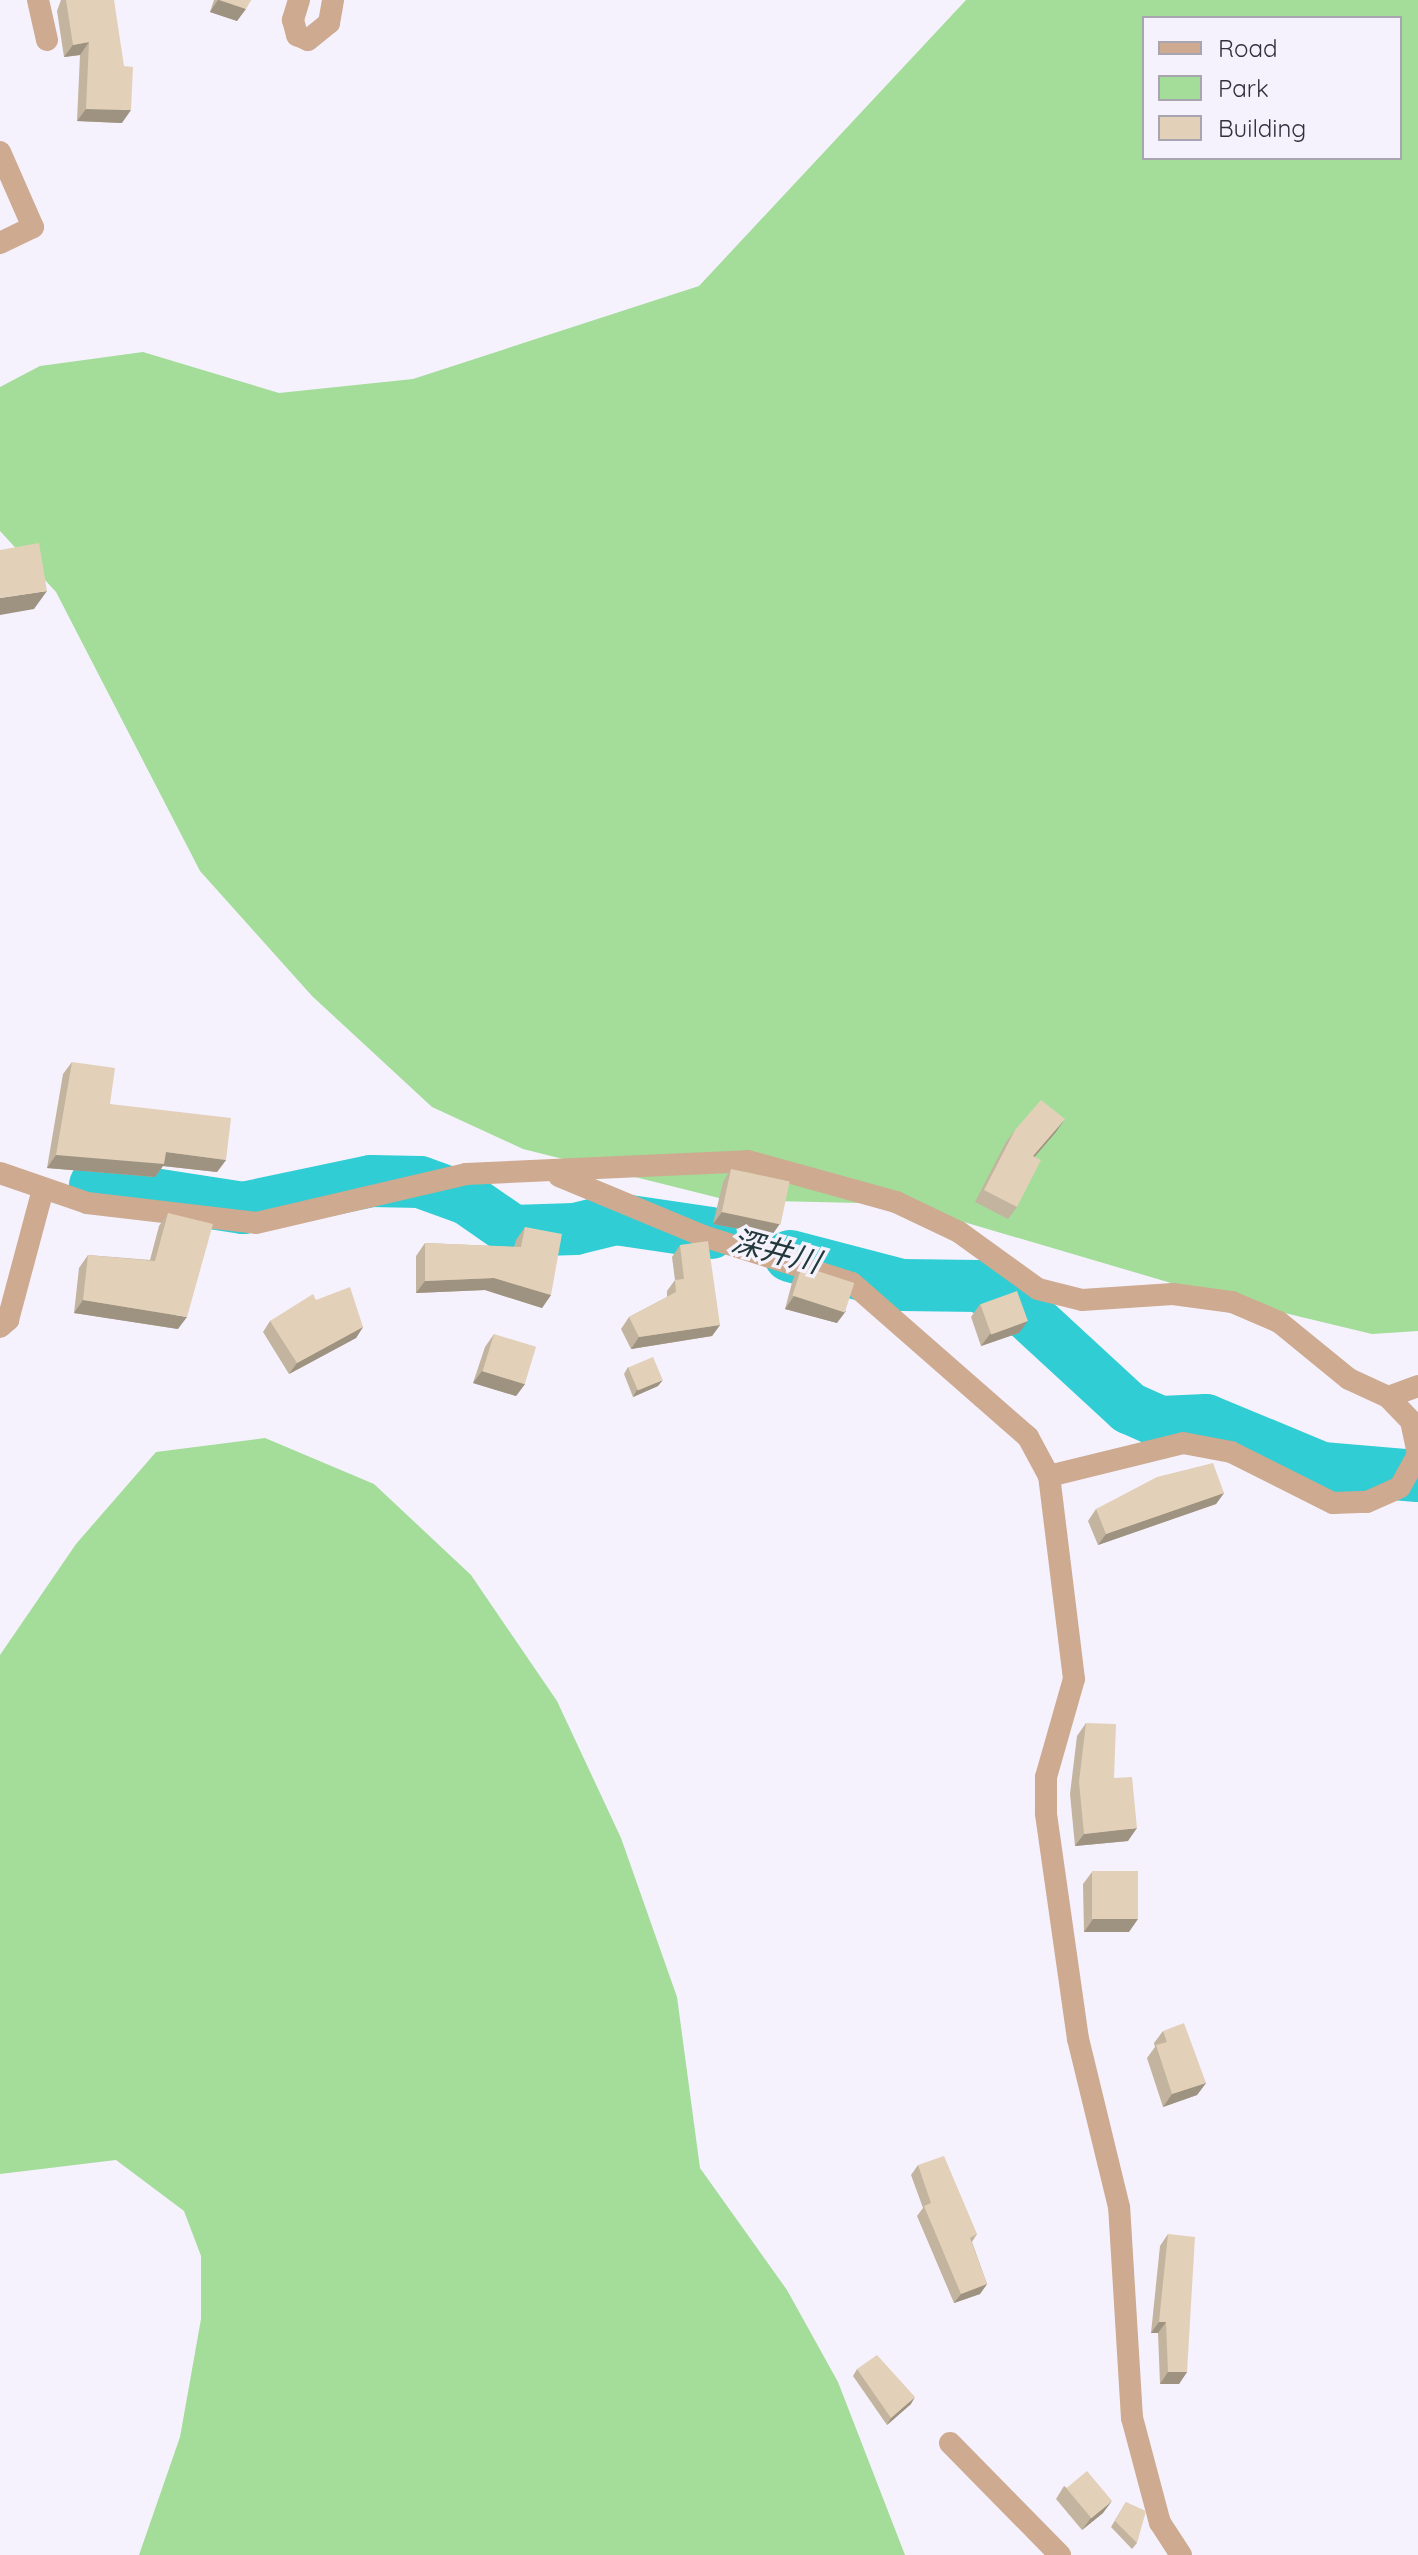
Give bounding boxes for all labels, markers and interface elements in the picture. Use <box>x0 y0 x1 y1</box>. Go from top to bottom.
legend <box>1142 16 1402 160</box>
text: Road <box>1218 33 1278 63</box>
text: Park <box>1218 73 1269 103</box>
text: Building <box>1218 113 1306 143</box>
water label: 深井川 <box>728 1222 824 1280</box>

